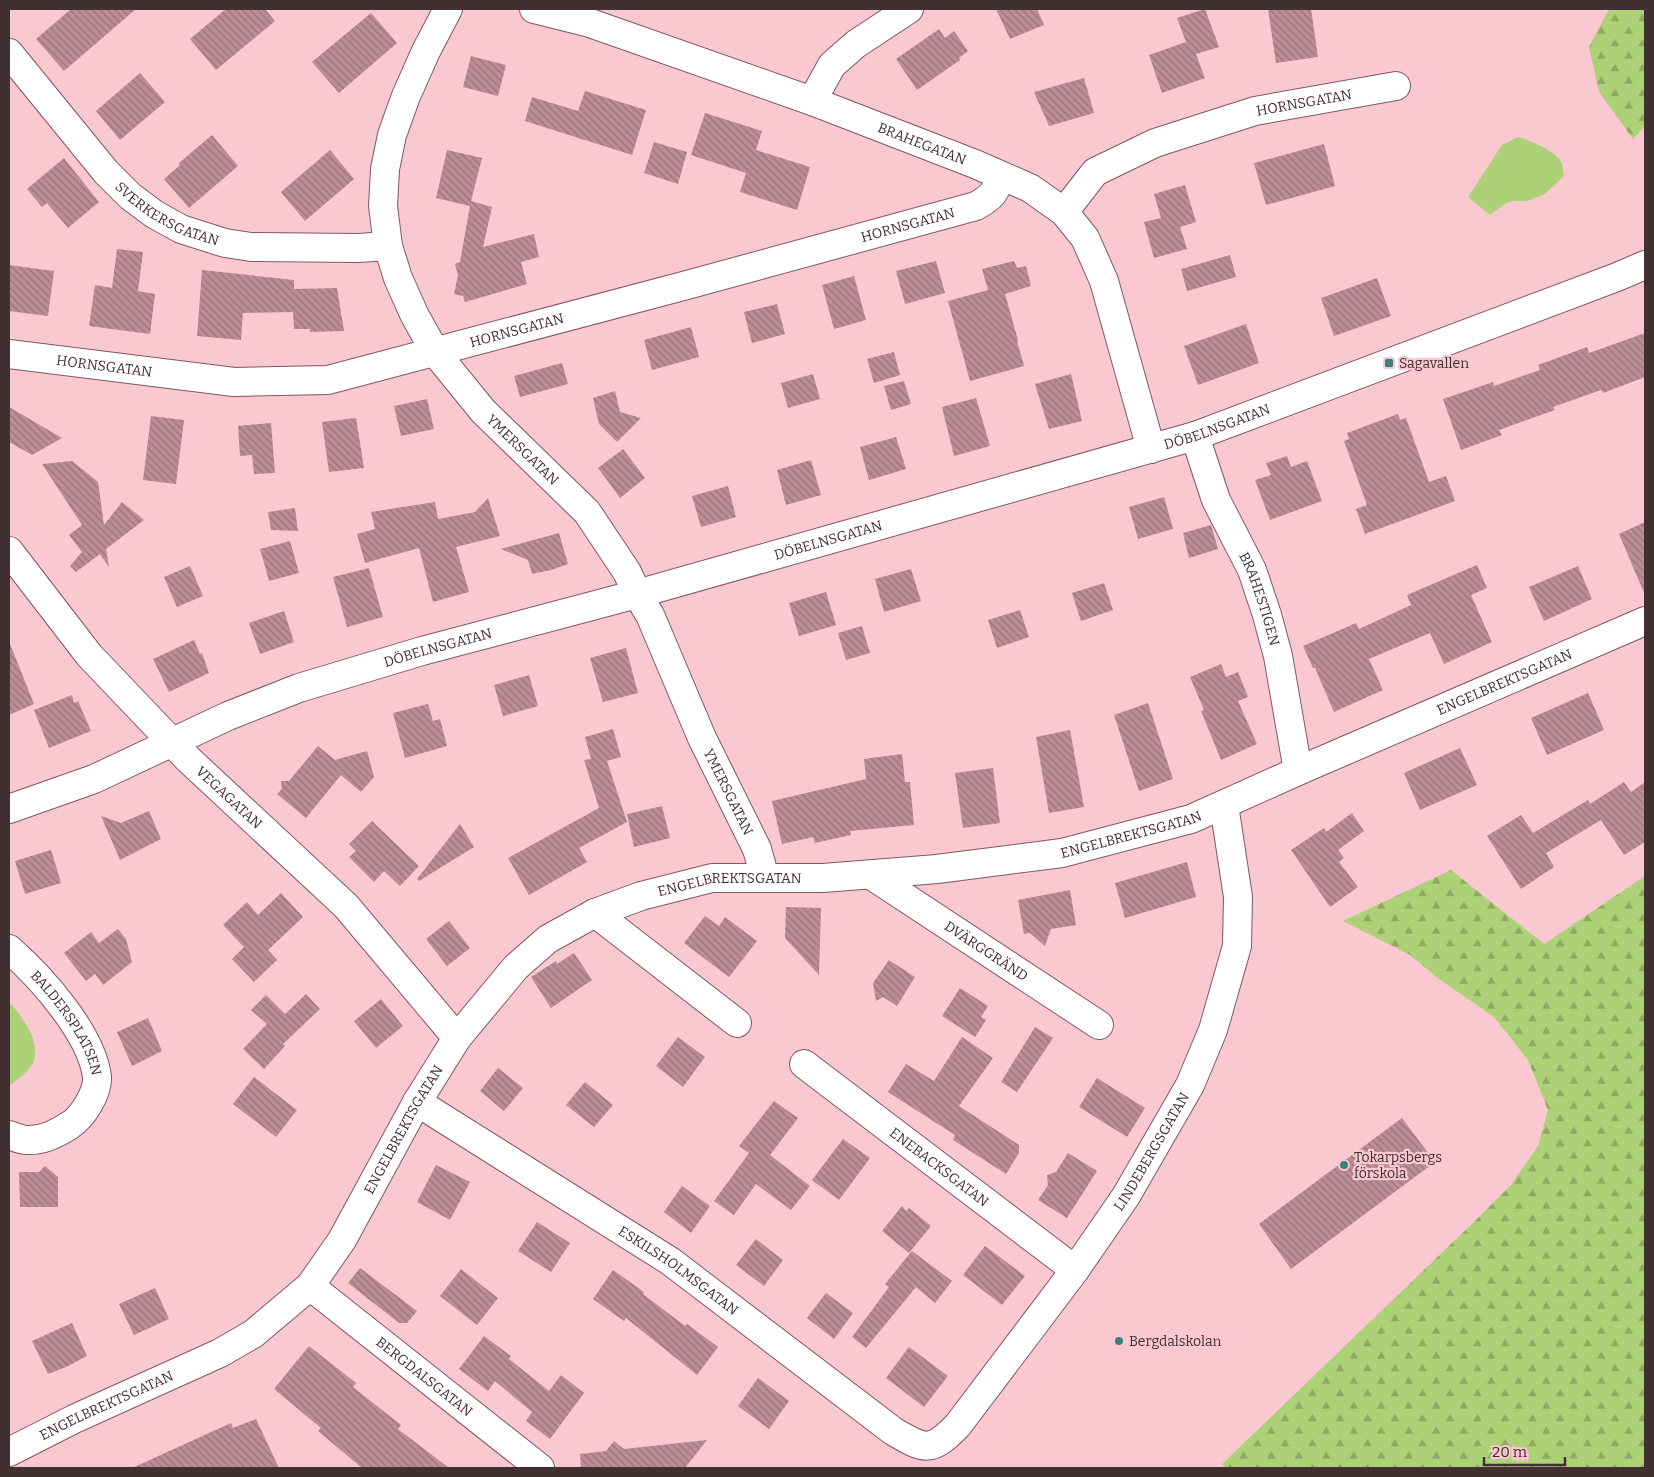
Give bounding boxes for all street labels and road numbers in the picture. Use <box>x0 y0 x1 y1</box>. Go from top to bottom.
street label: HORNSGATAN <box>1255 86 1353 120</box>
street label: BRAHEGATAN <box>875 119 968 169</box>
street label: SVERKERSGATAN <box>112 178 221 250</box>
street label: HORNSGATAN <box>859 204 957 246</box>
street label: HORNSGATAN <box>468 310 566 351</box>
street label: HORNSGATAN <box>55 352 153 381</box>
street label: DÖBELNSGATAN <box>1162 401 1272 453</box>
street label: YMERSGATAN <box>483 411 562 489</box>
street label: DÖBELNSGATAN <box>772 517 884 564</box>
street label: BRAHESTIGEN <box>1235 549 1283 648</box>
street label: DÖBELNSGATAN <box>382 625 494 671</box>
street label: ENGELBREKTSGATAN <box>1434 646 1575 719</box>
street label: YMERSGATAN <box>700 746 757 838</box>
street label: VEGAGATAN <box>192 763 265 833</box>
street label: ENGELBREKTSGATAN <box>1059 807 1205 862</box>
street label: ENGELBREKTSGATAN <box>656 870 802 900</box>
street label: DVÄRGGRÄND <box>941 918 1031 985</box>
street label: BALDERSPLATSEN <box>27 967 105 1077</box>
street label: ENGELBREKTSGATAN <box>361 1062 447 1197</box>
street label: LINDEBERGSGATAN <box>1110 1089 1193 1214</box>
street label: ENEBACKSGATAN <box>886 1124 992 1210</box>
street label: ESKILSHOLMSGATAN <box>615 1223 742 1319</box>
street label: BERGDALSGATAN <box>373 1334 476 1420</box>
street label: ENGELBREKTSGATAN <box>37 1367 176 1444</box>

